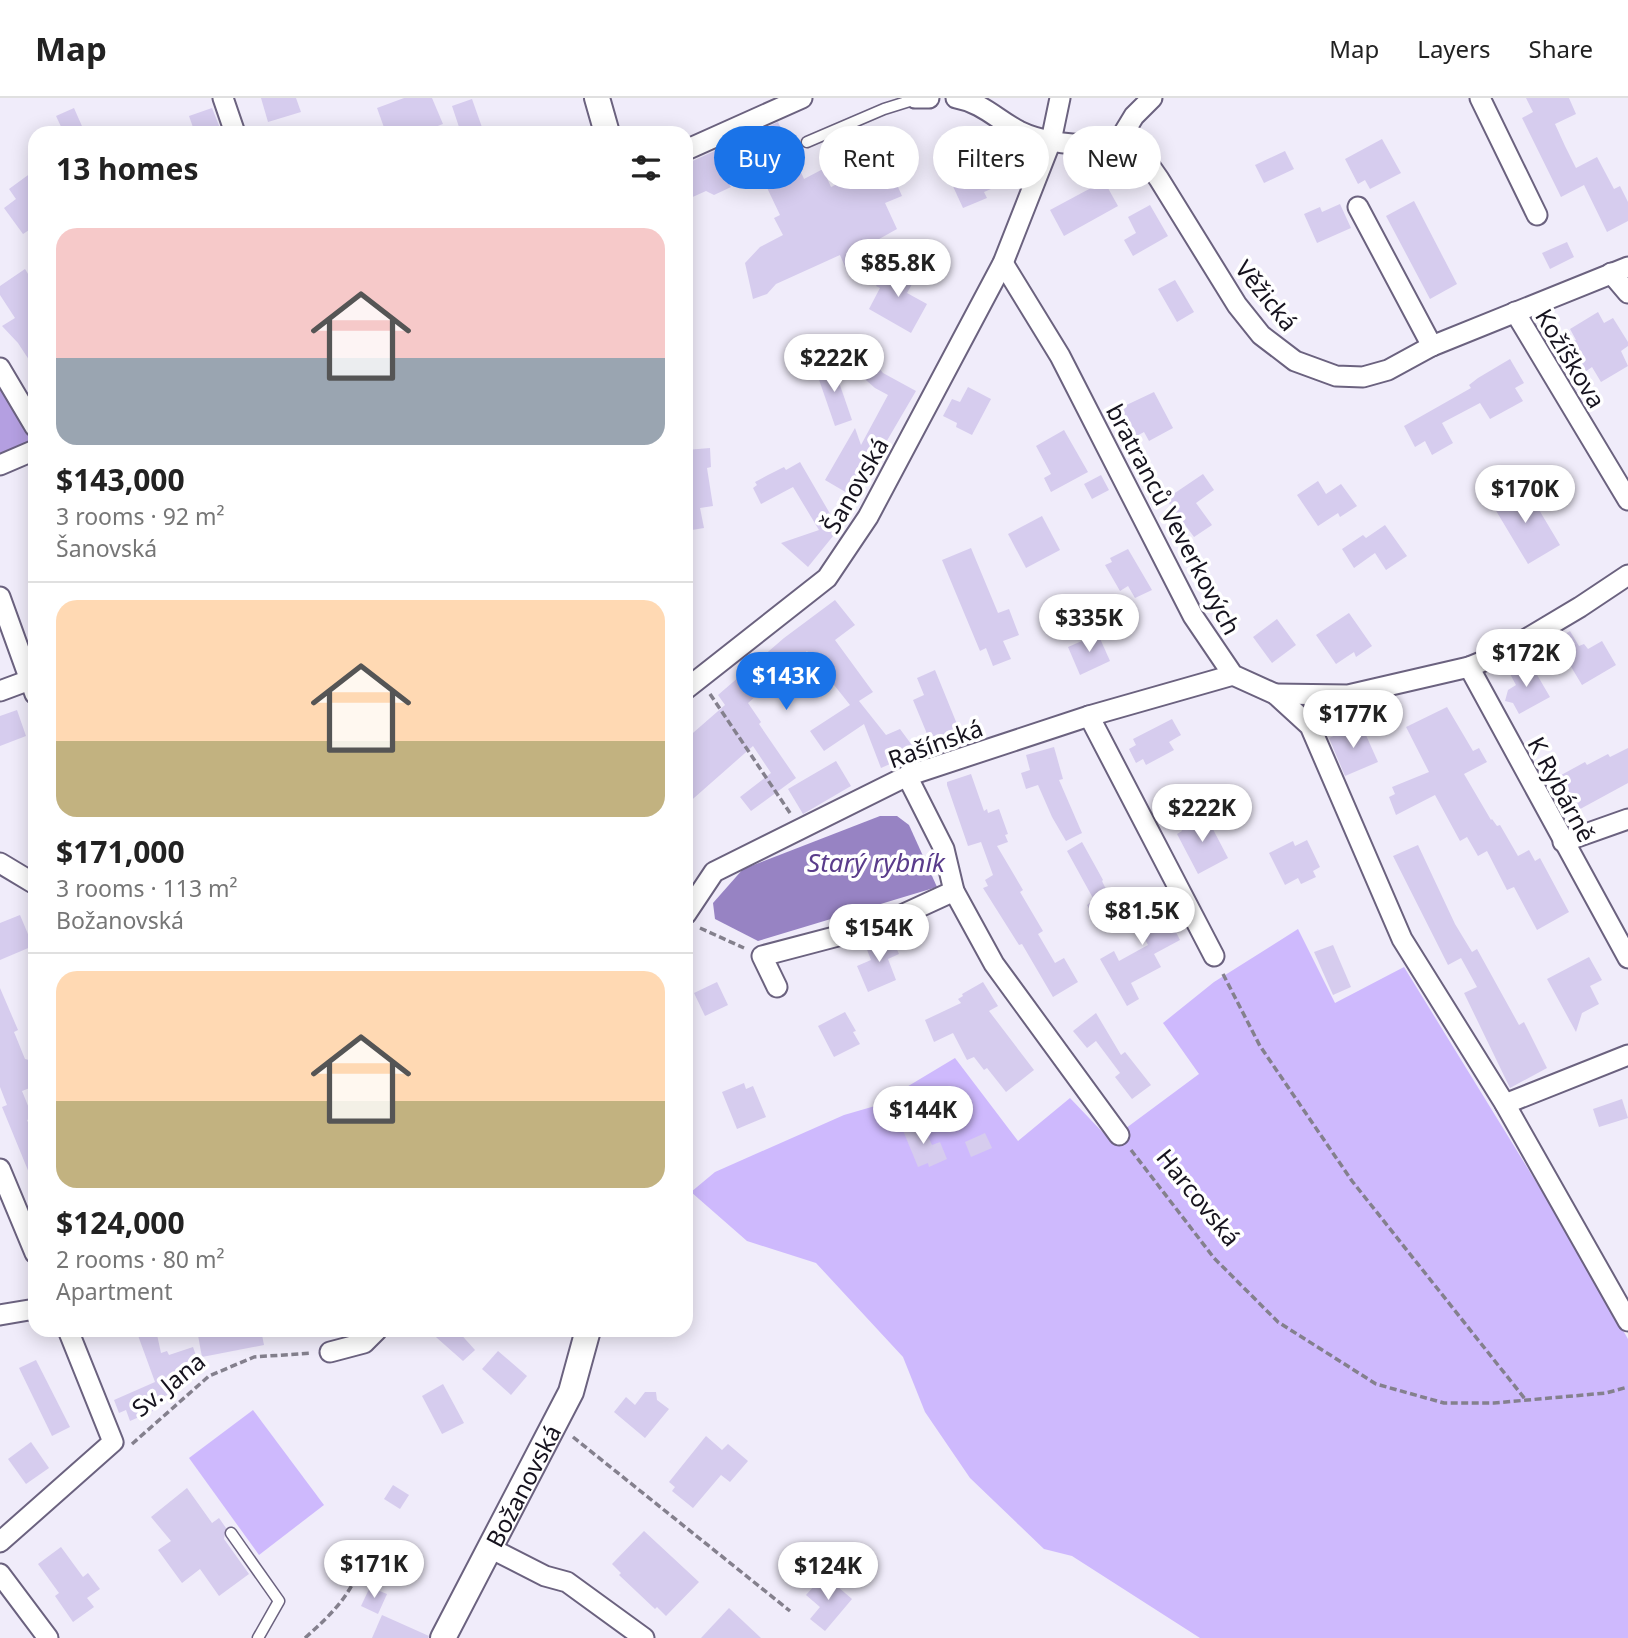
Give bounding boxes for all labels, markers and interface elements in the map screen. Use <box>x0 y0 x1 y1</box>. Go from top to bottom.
text: Map <box>35 26 107 71</box>
text: Map <box>1329 32 1379 65</box>
text: Layers <box>1417 32 1491 65</box>
text: Share <box>1529 32 1593 65</box>
chip: Buy <box>714 126 805 189</box>
chip: Rent <box>819 126 919 189</box>
chip: Filters <box>933 126 1049 189</box>
chip: New <box>1063 126 1161 189</box>
text: 13 homes <box>56 148 199 189</box>
icon: filters <box>627 149 665 187</box>
pin: $85.8K <box>841 240 955 299</box>
text: $85.8K <box>861 246 935 278</box>
street label: Věžická <box>1228 253 1306 337</box>
icon: home <box>298 273 424 399</box>
street label: Kožíškova <box>1528 302 1614 414</box>
pin: $222K <box>785 334 883 394</box>
text: $222K <box>800 341 868 373</box>
street label: bratranců Veverkových <box>1099 398 1249 640</box>
street label: Šanovská <box>814 431 896 539</box>
text: $143,000 <box>56 459 185 500</box>
pin: $170K <box>1476 466 1574 525</box>
text: $170K <box>1491 472 1559 504</box>
text: 3 rooms · 92 m² <box>56 500 225 532</box>
text: Šanovská <box>56 532 157 564</box>
pin: $335K <box>1040 594 1138 654</box>
text: $335K <box>1055 601 1123 633</box>
pin: $172K <box>1477 630 1575 689</box>
text: $172K <box>1492 636 1560 668</box>
icon: home <box>298 645 424 771</box>
pin: $143K <box>737 652 835 712</box>
text: $143K <box>752 659 820 691</box>
pin: $177K <box>1304 690 1402 750</box>
text: $177K <box>1319 697 1387 729</box>
street label: Rašínská <box>883 711 987 775</box>
street label: K Rybárně <box>1520 731 1604 847</box>
pin: $222K <box>1153 784 1251 844</box>
text: $222K <box>1168 791 1236 823</box>
text: $171,000 <box>56 831 185 872</box>
water label: Starý rybník <box>807 844 946 880</box>
text: 3 rooms · 113 m² <box>56 872 238 904</box>
pin: $81.5K <box>1085 888 1199 947</box>
text: $81.5K <box>1105 894 1179 926</box>
text: Božanovská <box>56 904 184 936</box>
pin: $154K <box>830 904 928 964</box>
text: $154K <box>845 911 913 943</box>
icon: home <box>298 1016 424 1142</box>
pin: $144K <box>874 1086 972 1146</box>
text: $144K <box>889 1093 957 1125</box>
street label: Harcovská <box>1150 1141 1248 1253</box>
text: $124,000 <box>56 1202 185 1243</box>
text: 2 rooms · 80 m² <box>56 1243 225 1275</box>
text: Apartment <box>56 1275 173 1307</box>
street label: Sv. Jana <box>124 1344 212 1424</box>
street label: Božanovská <box>477 1419 568 1552</box>
pin: $171K <box>325 1540 423 1600</box>
pin: $124K <box>779 1542 877 1602</box>
text: $171K <box>340 1547 408 1579</box>
text: $124K <box>794 1549 862 1581</box>

